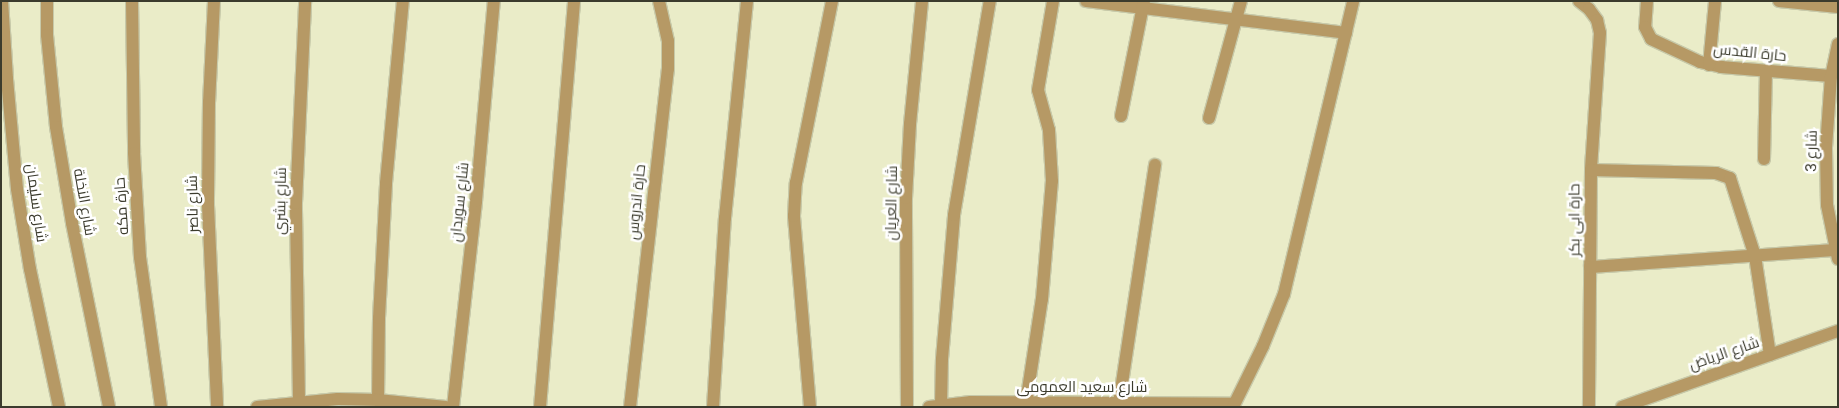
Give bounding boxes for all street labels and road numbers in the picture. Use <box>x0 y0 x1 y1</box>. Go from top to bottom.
street label: حارة القدس <box>1713 39 1787 65</box>
street label: شارع 3 <box>1802 130 1820 172</box>
street label: شارع سويدان <box>446 161 472 243</box>
street label: شارع سليمان <box>23 163 51 243</box>
street label: حارة اندروس <box>623 163 649 241</box>
street label: شارع العريان <box>881 165 901 241</box>
street label: شارع النخلة <box>70 167 100 237</box>
street label: شارع بشري <box>270 167 290 235</box>
street label: شارع ناصر <box>182 175 202 233</box>
street label: حارة مكه <box>110 177 132 235</box>
street label: حارة ابى بكر <box>1565 183 1583 257</box>
street label: شارع الرياض <box>1686 333 1762 373</box>
street label: شارع سعيد العمومى <box>1017 378 1147 396</box>

